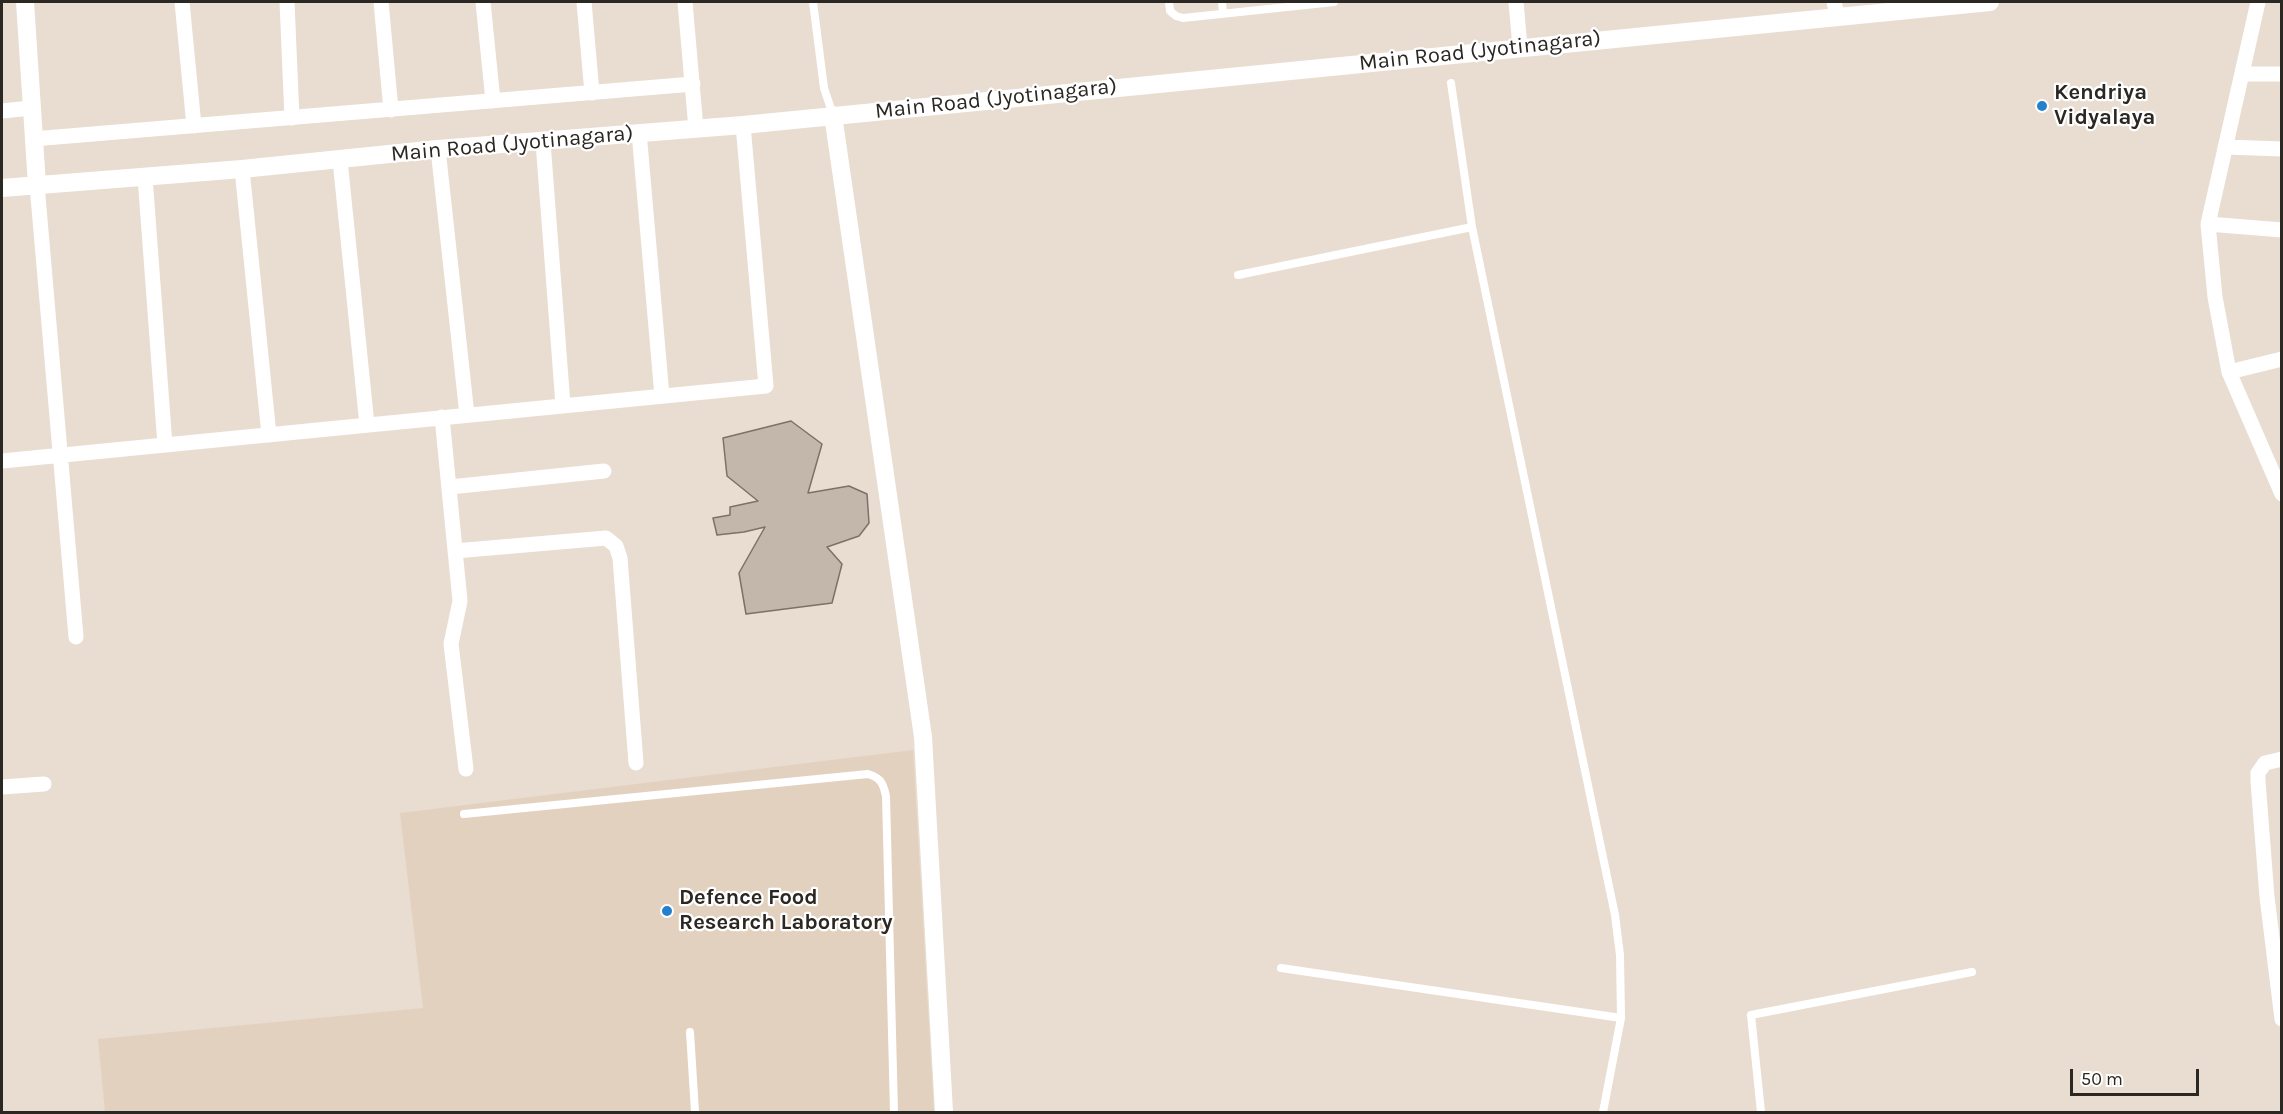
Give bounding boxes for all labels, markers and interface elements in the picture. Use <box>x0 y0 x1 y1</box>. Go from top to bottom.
street label: Main Road (Jyotinagara) <box>1358 25 1602 77</box>
street label: Main Road (Jyotinagara) <box>874 73 1118 125</box>
place label: Kendriya Vidyalaya <box>2054 80 2155 132</box>
marker: Kendriya Vidyalaya <box>2035 99 2049 113</box>
street label: Main Road (Jyotinagara) <box>390 120 634 168</box>
place label: Defence Food Research Laboratory <box>679 885 893 936</box>
marker: Defence Food Research Laboratory <box>660 904 674 918</box>
scale bar <box>2073 1057 2202 1095</box>
text: 50 m <box>2081 1068 2123 1090</box>

